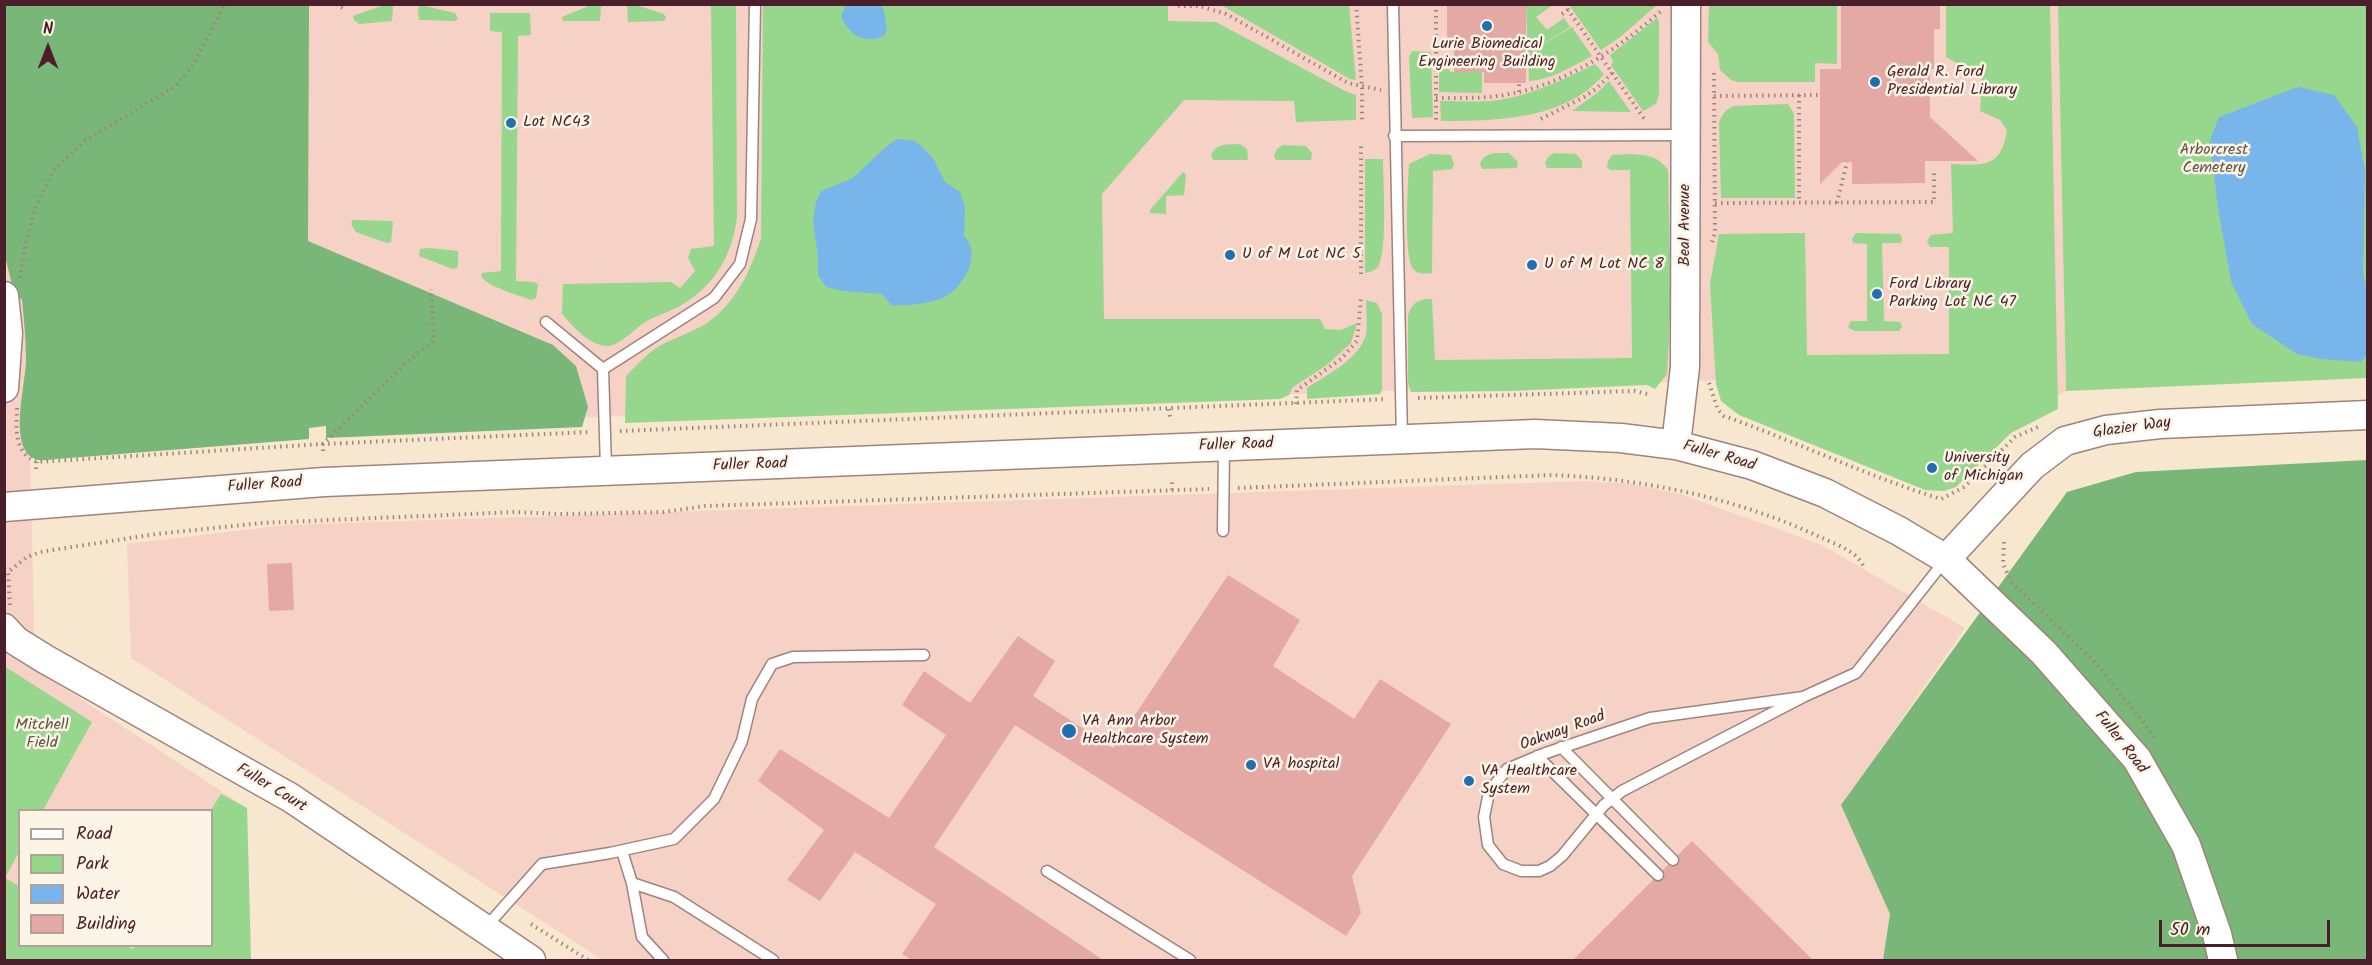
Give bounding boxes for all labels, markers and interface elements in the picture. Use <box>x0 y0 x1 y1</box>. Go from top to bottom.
text: N <box>43 17 53 42</box>
north arrow <box>18 18 78 78</box>
marker: Lurie Biomedical Engineering Building <box>1480 19 1494 33</box>
place label: Lurie Biomedical Engineering Building <box>1418 35 1556 73</box>
place label: Gerald R. Ford Presidential Library <box>1887 63 2017 101</box>
marker: Gerald R. Ford Presidential Library <box>1868 75 1882 89</box>
place label: Lot NC43 <box>523 113 590 133</box>
marker: Lot NC43 <box>504 116 518 130</box>
park label: Arborcrest Cemetery <box>2180 141 2248 179</box>
street label: Beal Avenue <box>1676 184 1696 266</box>
place label: U of M Lot NC 5 <box>1242 245 1361 265</box>
marker: U of M Lot NC 5 <box>1223 248 1237 262</box>
place label: U of M Lot NC 8 <box>1544 255 1664 275</box>
marker: U of M Lot NC 8 <box>1525 258 1539 272</box>
place label: Ford Library Parking Lot NC 47 <box>1889 275 2016 313</box>
marker: Ford Library Parking Lot NC 47 <box>1870 287 1884 301</box>
street label: Glazier Way <box>2092 414 2172 444</box>
street label: Fuller Road <box>1198 435 1274 457</box>
street label: Fuller Road <box>1680 437 1758 477</box>
place label: University of Michigan <box>1944 449 2023 487</box>
street label: Fuller Road <box>712 455 788 477</box>
marker: University of Michigan <box>1925 461 1939 475</box>
street label: Fuller Road <box>227 474 303 498</box>
street label: Oakway Road <box>1518 708 1608 756</box>
street label: Fuller Road <box>2089 708 2151 778</box>
place label: VA Ann Arbor Healthcare System <box>1082 712 1209 750</box>
park label: Mitchell Field <box>15 716 69 754</box>
marker: VA Ann Arbor Healthcare System <box>1060 722 1078 740</box>
place label: VA hospital <box>1263 755 1339 775</box>
marker: VA hospital <box>1244 758 1258 772</box>
street label: Fuller Court <box>232 760 310 818</box>
place label: VA Healthcare System <box>1481 762 1577 800</box>
marker: VA Healthcare System <box>1462 774 1476 788</box>
legend <box>18 809 213 947</box>
text: Road <box>76 820 112 849</box>
text: Park <box>76 850 109 879</box>
text: Water <box>76 880 120 909</box>
scale bar <box>2162 908 2333 946</box>
text: Building <box>76 910 136 939</box>
text: 50 m <box>2170 916 2210 945</box>

